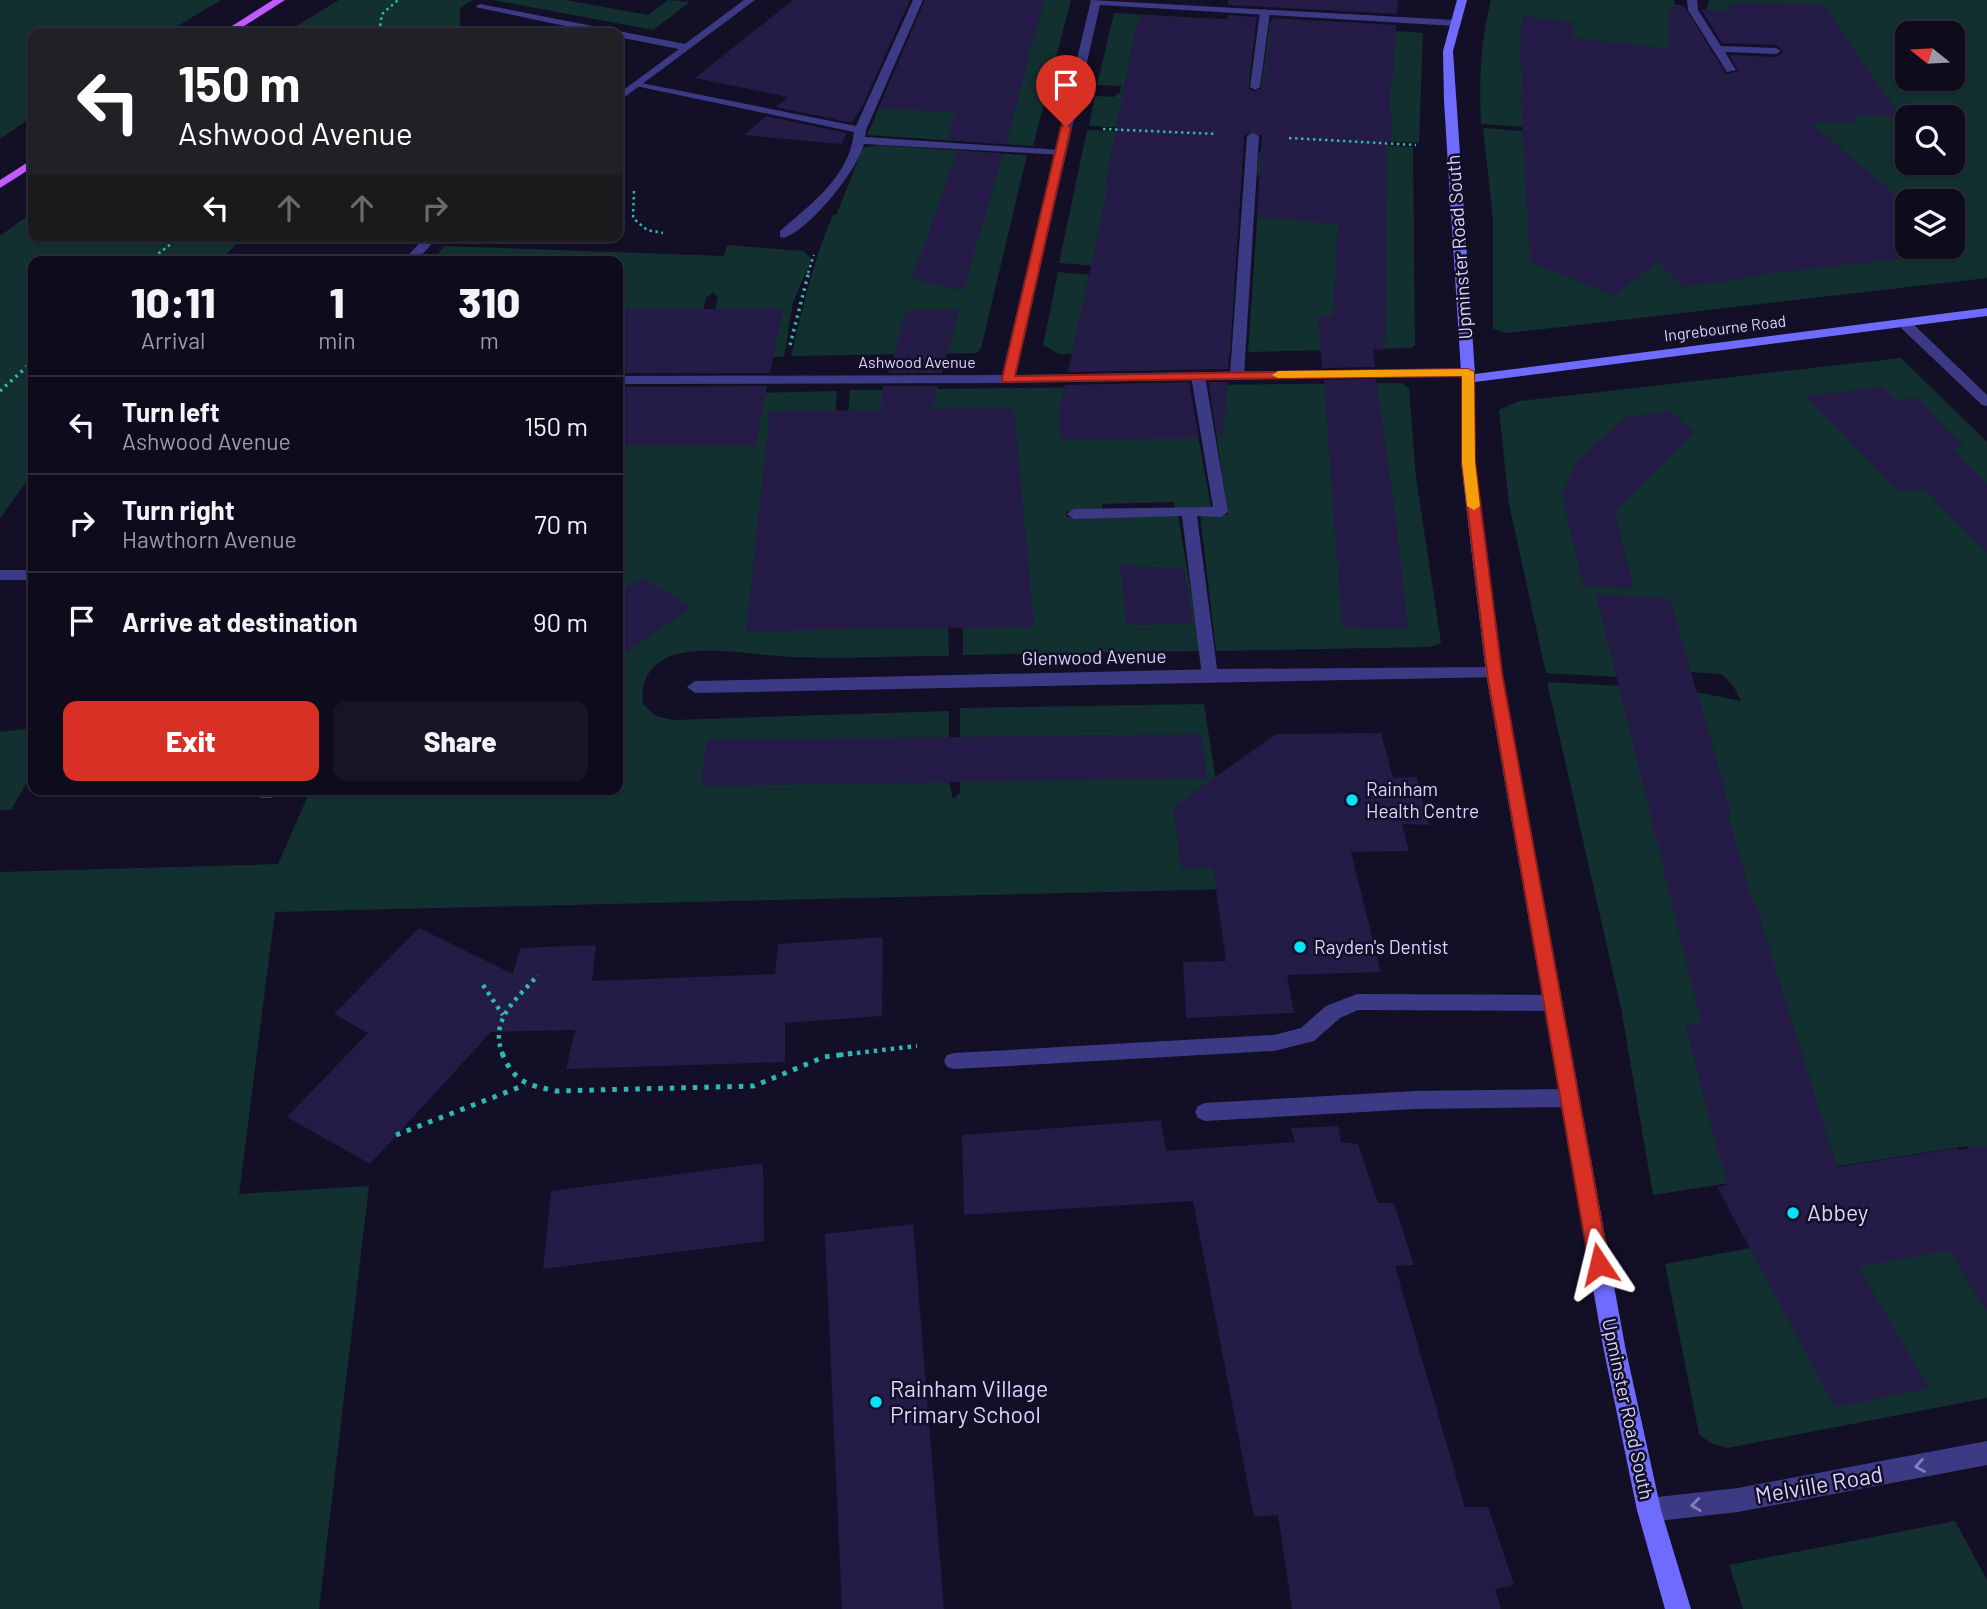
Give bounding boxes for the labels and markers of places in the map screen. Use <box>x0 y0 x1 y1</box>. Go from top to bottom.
pin <box>1036 55 1096 127</box>
place label: Rainham Health Centre <box>1366 777 1479 822</box>
marker: Rainham Health Centre <box>1344 792 1360 808</box>
place label: Rayden's Dentist <box>1314 935 1449 958</box>
marker: Rayden's Dentist <box>1292 939 1308 955</box>
place label: Abbey <box>1807 1198 1869 1226</box>
marker: Abbey <box>1785 1205 1801 1221</box>
place label: Rainham Village Primary School <box>890 1374 1048 1428</box>
marker: Rainham Village Primary School <box>868 1394 884 1410</box>

